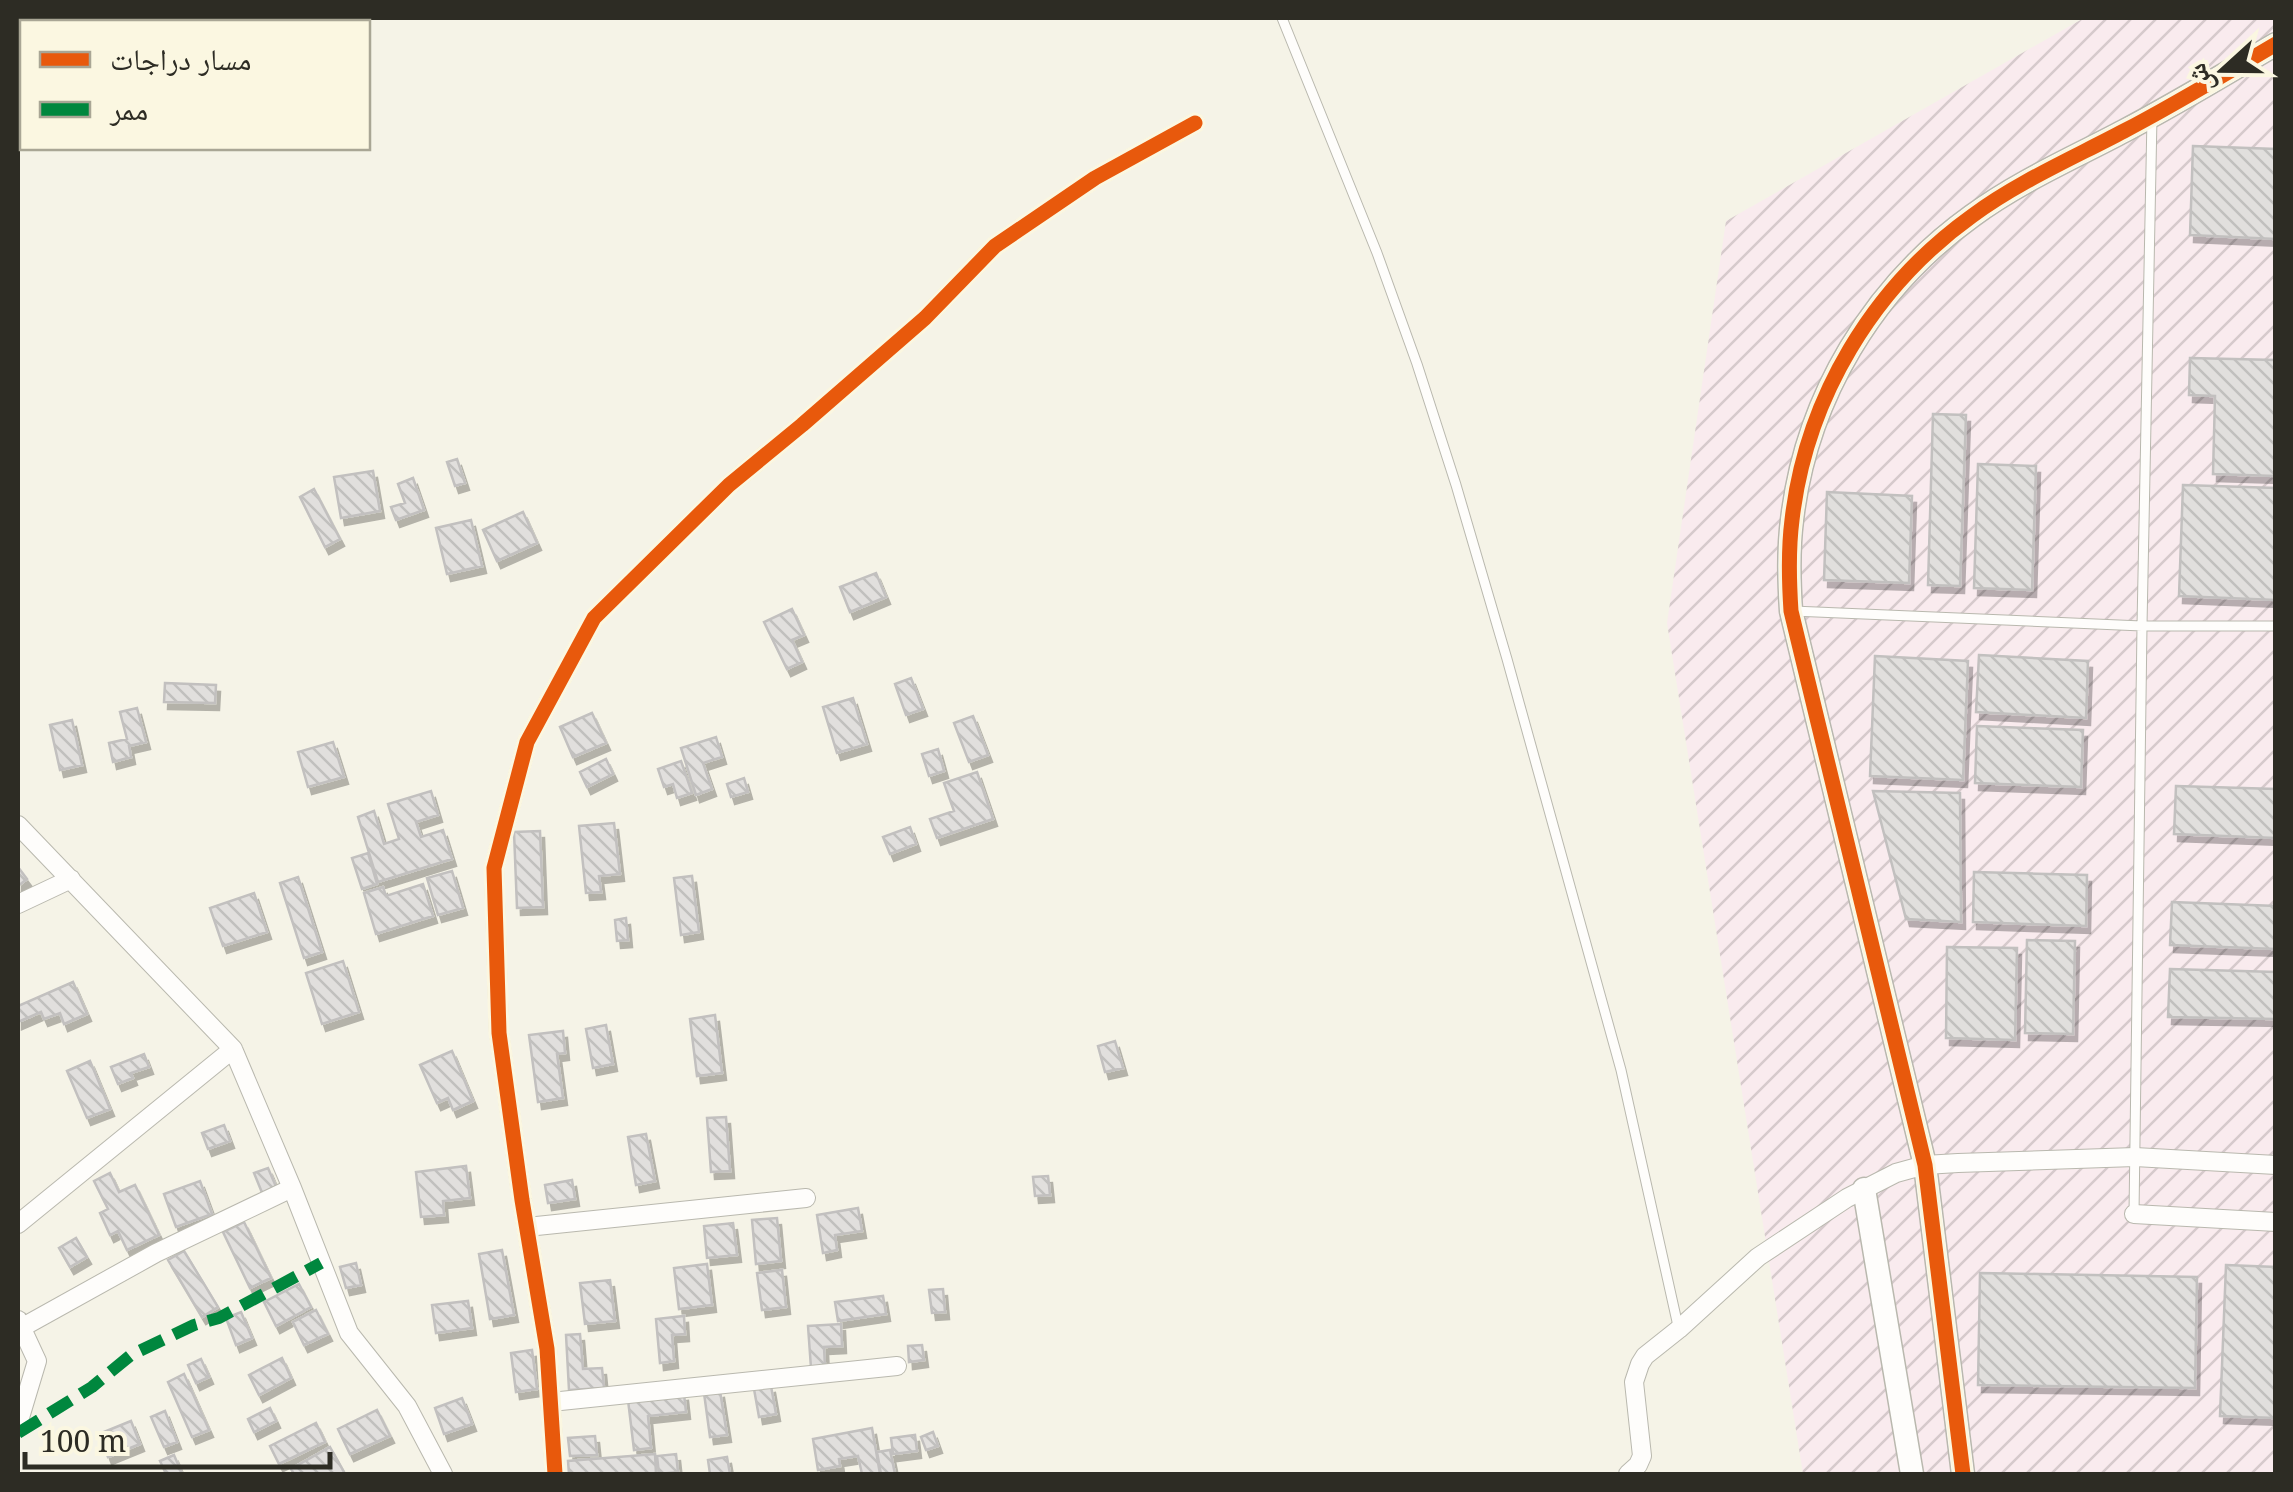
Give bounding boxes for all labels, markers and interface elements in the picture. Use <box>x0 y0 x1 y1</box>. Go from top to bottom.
legend <box>20 20 370 150</box>
north arrow <box>2173 20 2273 120</box>
text: مسار دراجات <box>110 38 252 79</box>
text: ش <box>2176 59 2222 100</box>
text: ممر <box>109 88 148 129</box>
scale bar <box>25 1407 330 1469</box>
text: 100 m <box>40 1420 126 1461</box>

